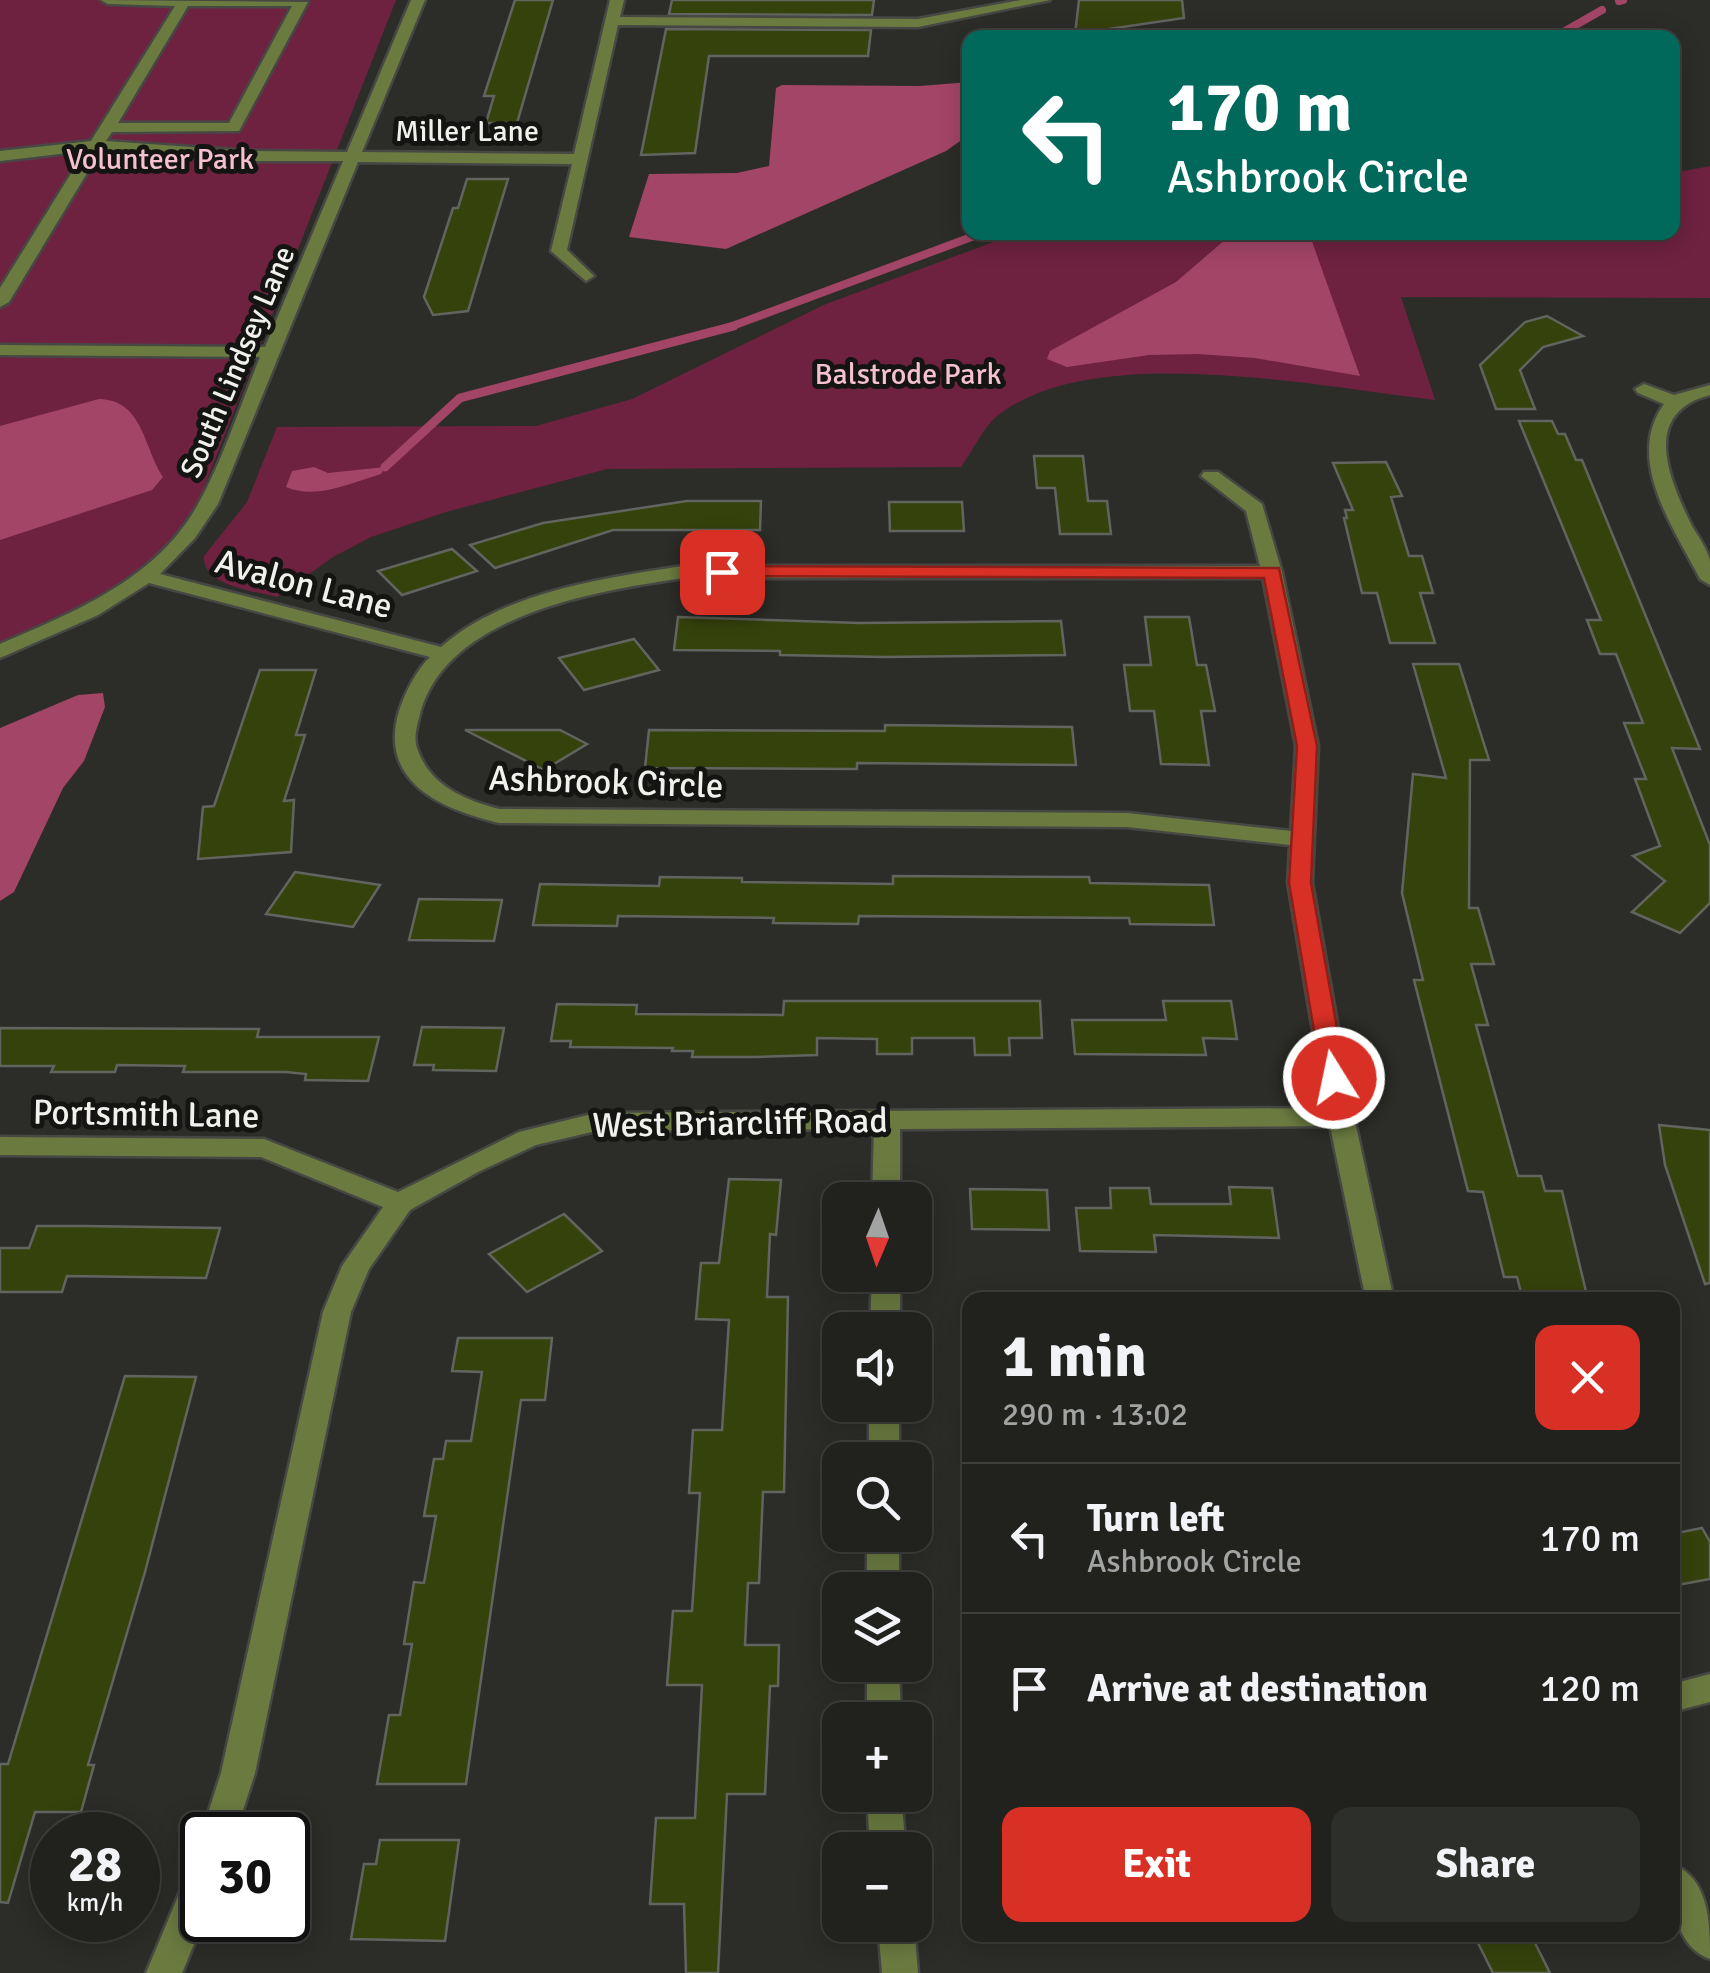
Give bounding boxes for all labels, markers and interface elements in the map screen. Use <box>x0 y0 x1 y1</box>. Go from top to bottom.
text: 170 m <box>1167 64 1352 150</box>
icon: left <box>1002 70 1132 200</box>
street label: Miller Lane <box>395 113 539 150</box>
park label: Volunteer Park <box>66 141 254 178</box>
text: Ashbrook Circle <box>1167 150 1469 205</box>
street label: South Lindsey Lane <box>173 241 303 483</box>
park label: Balstrode Park <box>814 356 1002 393</box>
pin <box>680 530 765 615</box>
street label: Avalon Lane <box>211 540 397 628</box>
icon: arrive <box>695 545 750 600</box>
street label: Ashbrook Circle <box>488 756 724 808</box>
position arrow <box>1282 1026 1386 1130</box>
street label: Portsmith Lane <box>32 1091 260 1137</box>
street label: West Briarcliff Road <box>592 1099 888 1147</box>
north arrow <box>822 1182 932 1292</box>
map controls <box>822 1182 932 1942</box>
button: sound <box>822 1312 932 1422</box>
text: 1 min <box>1002 1320 1147 1394</box>
button: close <box>1535 1325 1640 1430</box>
text: 290 m · 13:02 <box>1002 1395 1188 1434</box>
button: search <box>822 1442 932 1552</box>
text: Turn left <box>1087 1495 1225 1542</box>
icon: left <box>1002 1511 1057 1566</box>
text: 170 m <box>1540 1515 1640 1562</box>
text: Ashbrook Circle <box>1087 1542 1302 1581</box>
button: layers <box>822 1572 932 1682</box>
icon: arrive <box>1002 1661 1057 1716</box>
text: Arrive at destination <box>1087 1665 1428 1712</box>
text: 120 m <box>1540 1665 1640 1712</box>
button: + <box>822 1702 932 1812</box>
button: Exit <box>1002 1807 1311 1922</box>
button: Share <box>1331 1807 1640 1922</box>
speed limit sign: 30 <box>180 1812 310 1942</box>
button: − <box>822 1832 932 1942</box>
text: 28 <box>68 1834 122 1896</box>
text: km/h <box>67 1887 123 1918</box>

